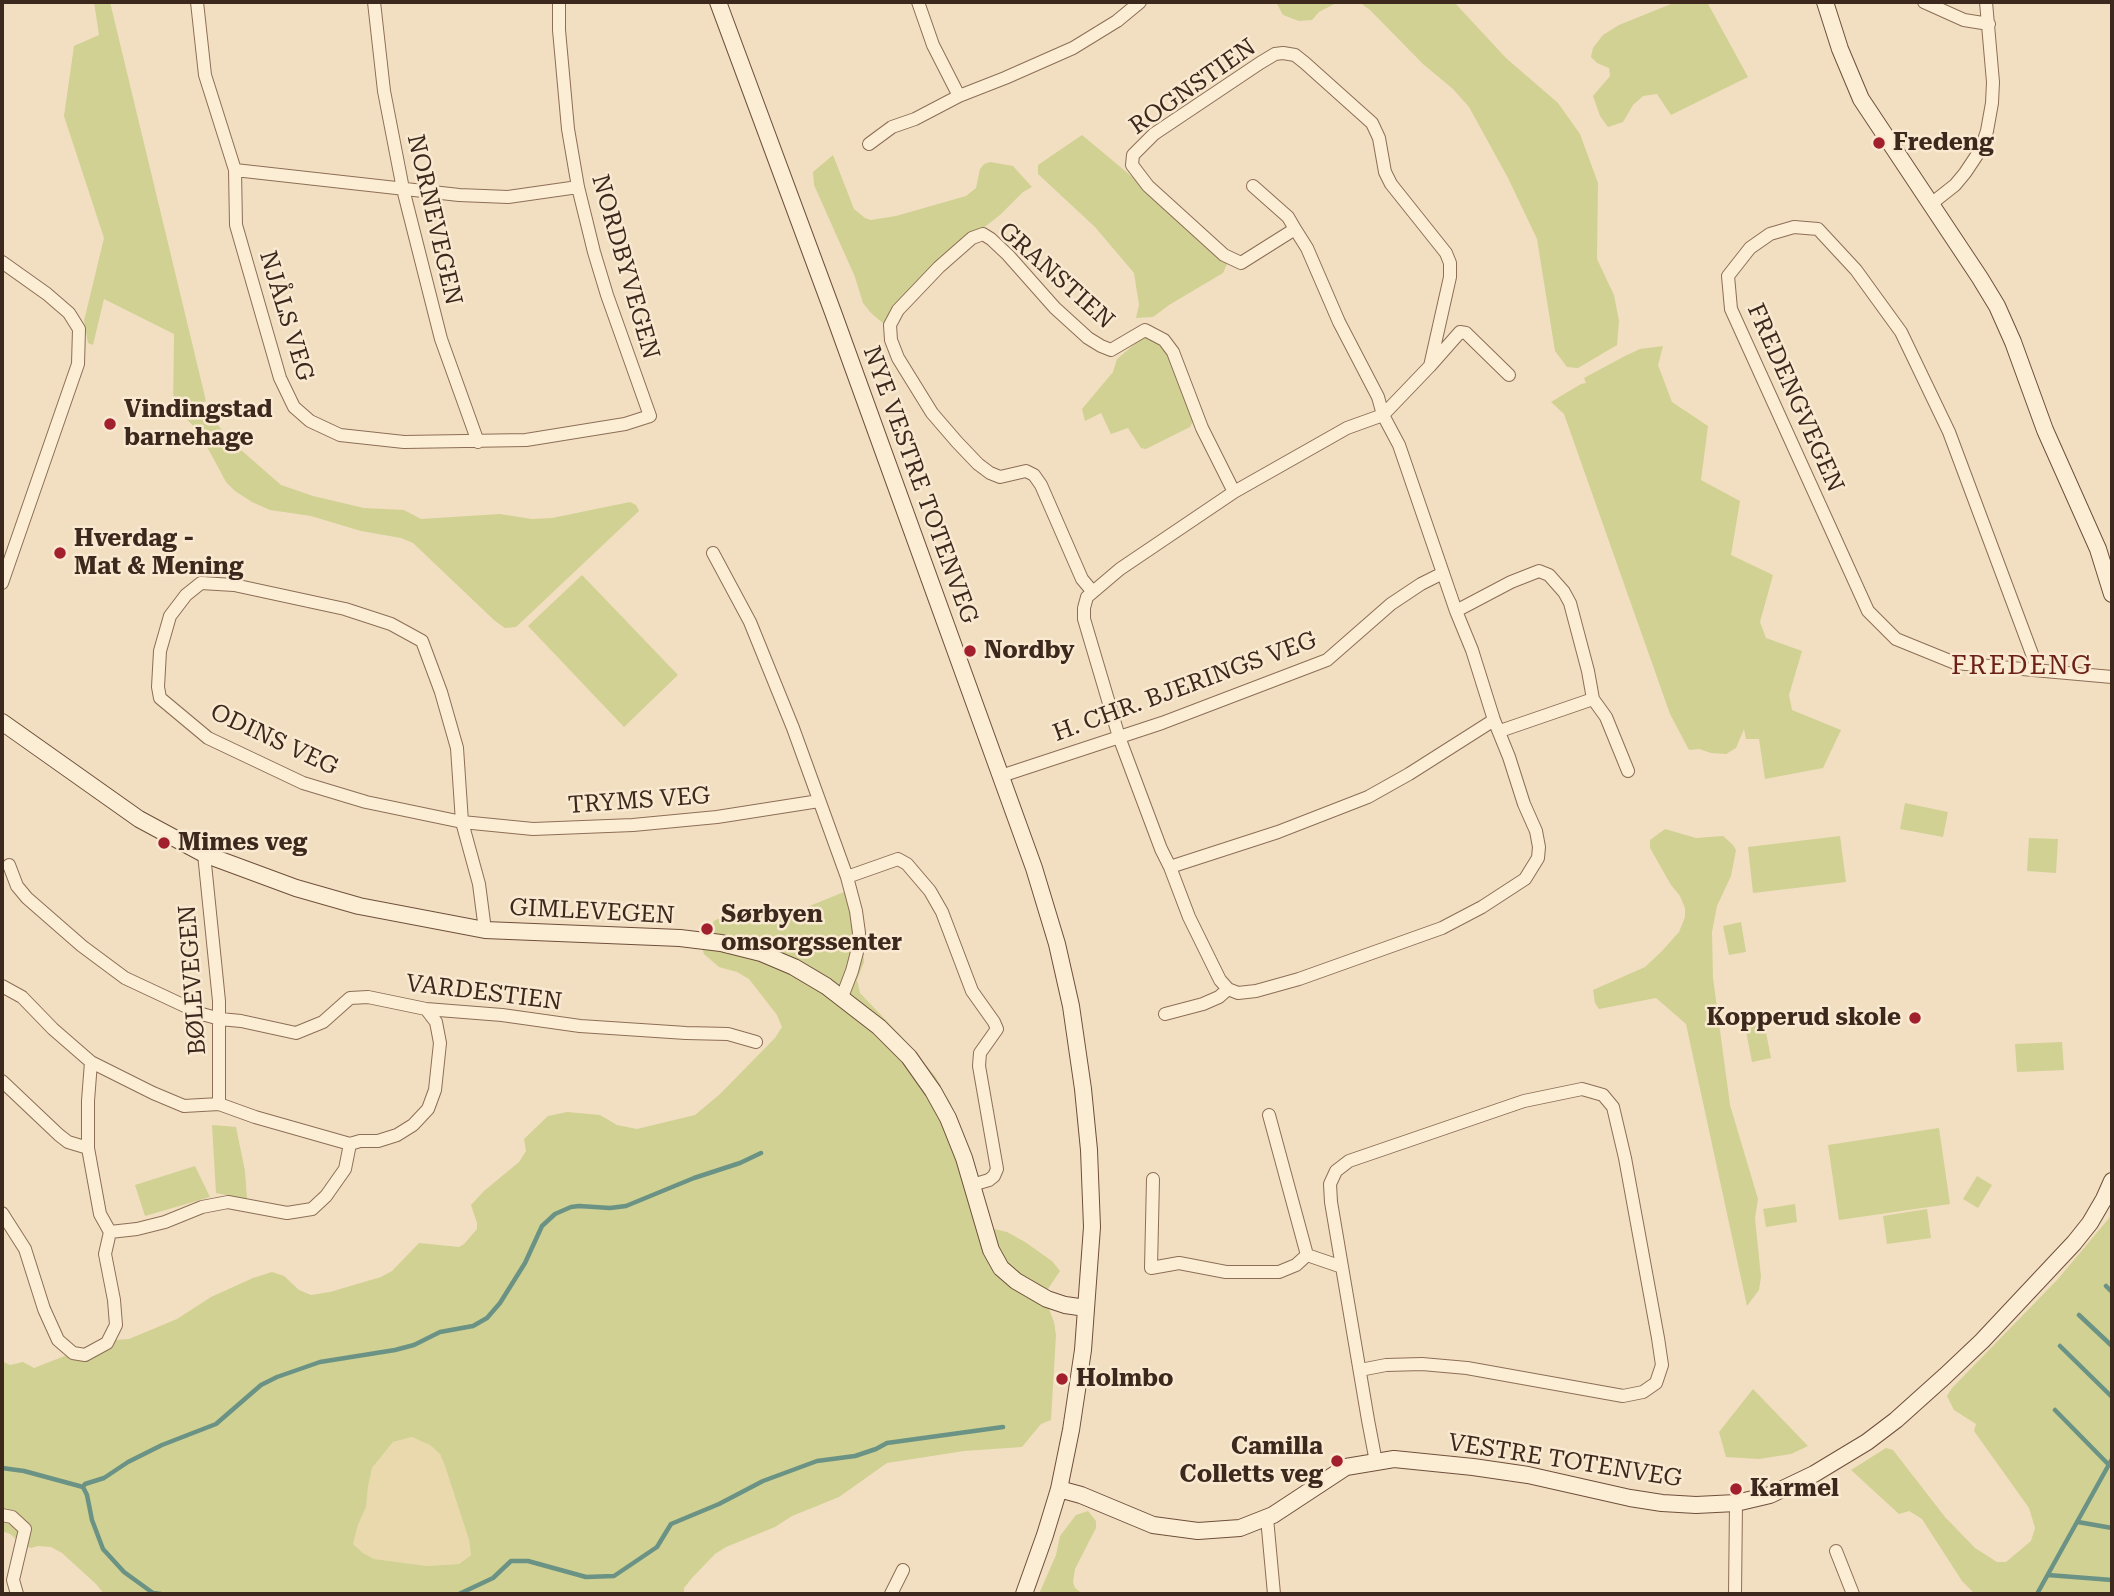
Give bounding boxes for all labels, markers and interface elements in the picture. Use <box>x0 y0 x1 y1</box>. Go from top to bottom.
street label: ROGNSTIEN <box>1124 33 1262 141</box>
place label: Fredeng <box>1893 129 1994 157</box>
street label: NORNEVEGEN <box>400 132 468 308</box>
marker: Fredeng <box>1871 135 1887 151</box>
street label: NORDBYVEGEN <box>585 171 665 363</box>
street label: GRANSTIEN <box>992 217 1120 335</box>
street label: NJÅLS VEG <box>253 247 319 385</box>
street label: FREDENGVEGEN <box>1740 299 1850 497</box>
street label: NYE VESTRE TOTENVEG <box>856 342 984 628</box>
place label: Vindingstad barnehage <box>124 396 272 452</box>
marker: Vindingstad barnehage <box>102 416 118 432</box>
place label: Hverdag - Mat & Mening <box>74 525 244 581</box>
marker: Hverdag - Mat & Mening <box>52 545 68 561</box>
street label: H. CHR. BJERINGS VEG <box>1049 626 1321 748</box>
place label: Nordby <box>984 637 1074 665</box>
marker: Nordby <box>962 643 978 659</box>
district label: FREDENG <box>1952 650 2092 682</box>
street label: ODINS VEG <box>206 698 342 782</box>
street label: TRYMS VEG <box>567 782 711 820</box>
place label: Mimes veg <box>178 829 307 857</box>
marker: Mimes veg <box>156 835 172 851</box>
street label: GIMLEVEGEN <box>509 893 675 931</box>
place label: Sørbyen omsorgssenter <box>721 901 902 957</box>
street label: BØLEVEGEN <box>173 904 213 1056</box>
marker: Sørbyen omsorgssenter <box>699 921 715 937</box>
street label: VARDESTIEN <box>404 969 564 1017</box>
place label: Kopperud skole <box>1707 1004 1901 1032</box>
marker: Kopperud skole <box>1907 1010 1923 1026</box>
place label: Holmbo <box>1076 1365 1174 1393</box>
marker: Holmbo <box>1054 1371 1070 1387</box>
street label: VESTRE TOTENVEG <box>1446 1428 1684 1494</box>
place label: Camilla Colletts veg <box>1180 1433 1323 1489</box>
marker: Camilla Colletts veg <box>1329 1453 1345 1469</box>
place label: Karmel <box>1750 1475 1839 1503</box>
marker: Karmel <box>1728 1481 1744 1497</box>

